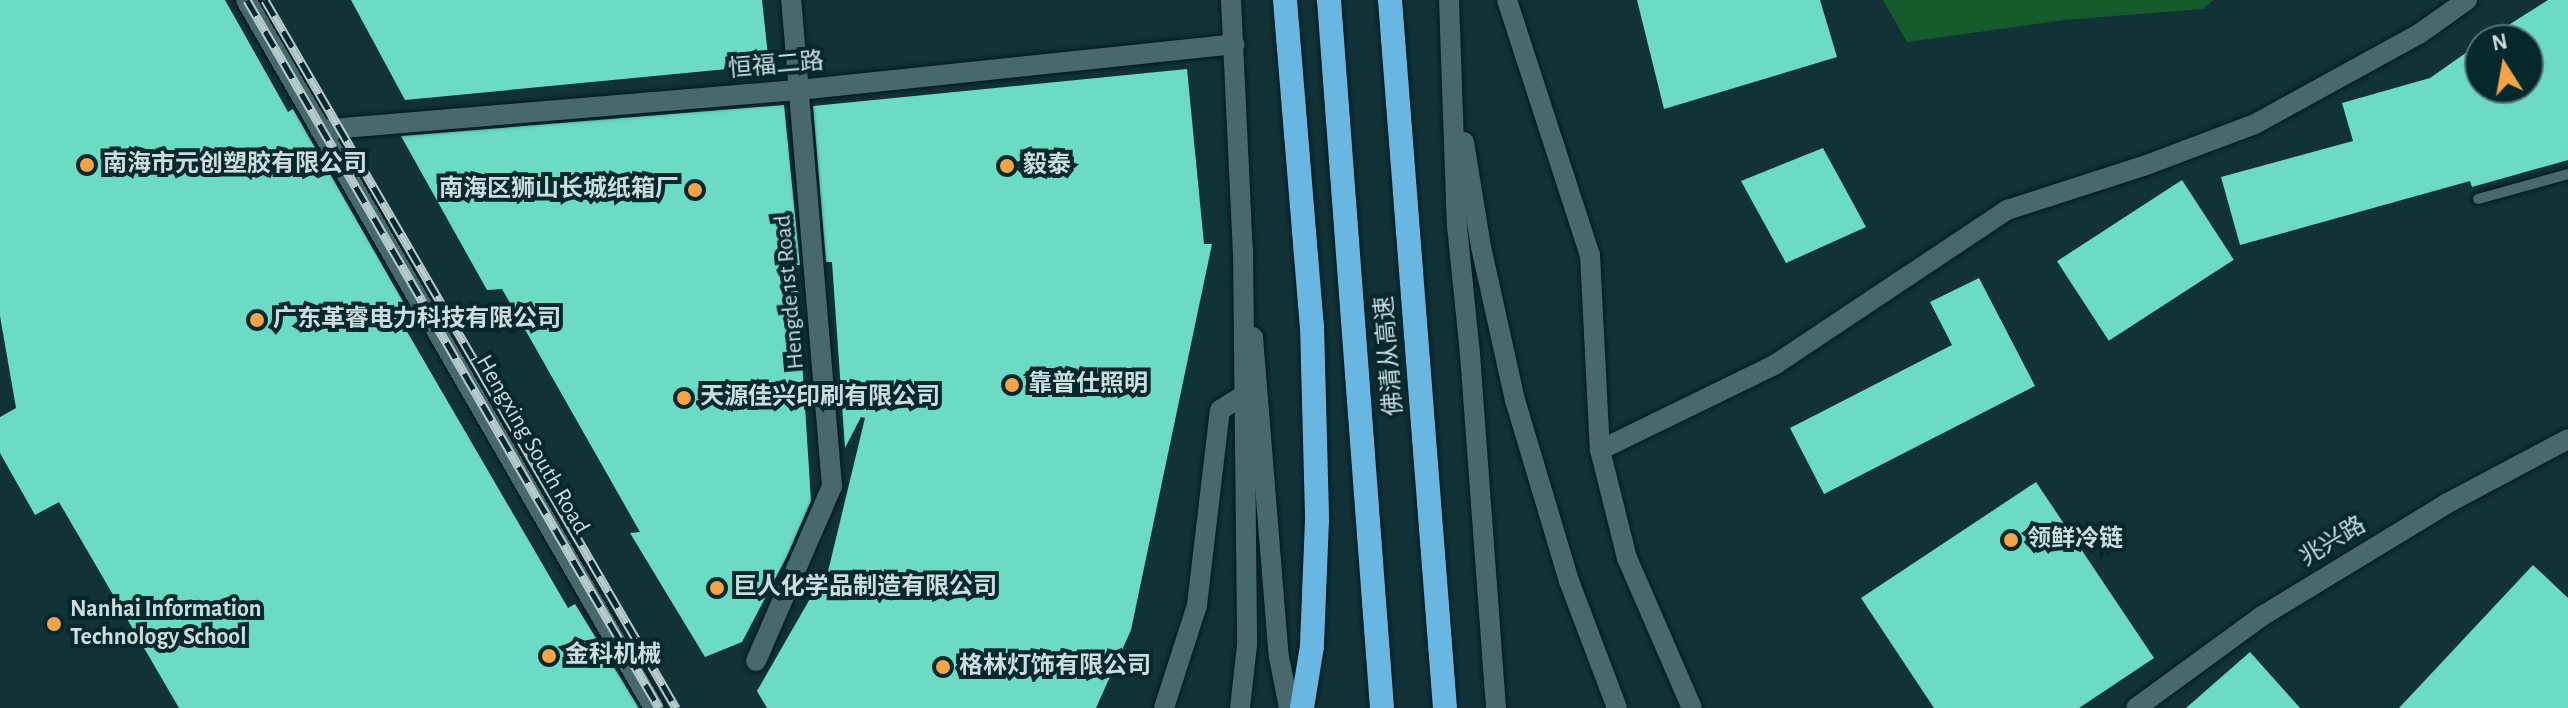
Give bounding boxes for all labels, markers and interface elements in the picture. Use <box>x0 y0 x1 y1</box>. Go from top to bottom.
north arrow <box>2464 24 2544 104</box>
text: N <box>2490 30 2509 55</box>
street label: 恒福二路 <box>727 47 825 85</box>
place label: 南海市元创塑胶有限公司 <box>103 151 367 179</box>
place label: 毅泰 <box>1023 152 1071 180</box>
marker: 南海市元创塑胶有限公司 <box>78 156 96 174</box>
marker: 毅泰 <box>998 157 1016 175</box>
place label: 南海区狮山长城纸箱厂 <box>439 176 679 204</box>
marker: 南海区狮山长城纸箱厂 <box>686 181 704 199</box>
street label: Hengde 1st Road <box>769 214 811 370</box>
street label: 佛清从高速 <box>1370 295 1410 417</box>
place label: 广东革睿电力科技有限公司 <box>273 306 561 334</box>
marker: 广东革睿电力科技有限公司 <box>248 311 266 329</box>
street label: Hengxing South Road <box>469 350 595 540</box>
place label: 靠普仕照明 <box>1028 371 1148 399</box>
marker: 靠普仕照明 <box>1003 376 1021 394</box>
place label: 天源佳兴印刷有限公司 <box>700 384 940 412</box>
marker: 天源佳兴印刷有限公司 <box>675 389 693 407</box>
street label: 兆兴路 <box>2295 511 2371 573</box>
place label: 领鲜冷链 <box>2027 526 2123 554</box>
marker: 领鲜冷链 <box>2002 531 2020 549</box>
place label: 巨人化学品制造有限公司 <box>733 574 997 602</box>
marker: 巨人化学品制造有限公司 <box>708 579 726 597</box>
place label: Nanhai Information Technology School <box>70 596 261 652</box>
marker: Nanhai Information Technology School <box>45 615 63 633</box>
place label: 金科机械 <box>565 642 661 670</box>
marker: 金科机械 <box>540 647 558 665</box>
place label: 格林灯饰有限公司 <box>959 653 1151 681</box>
marker: 格林灯饰有限公司 <box>934 658 952 676</box>

